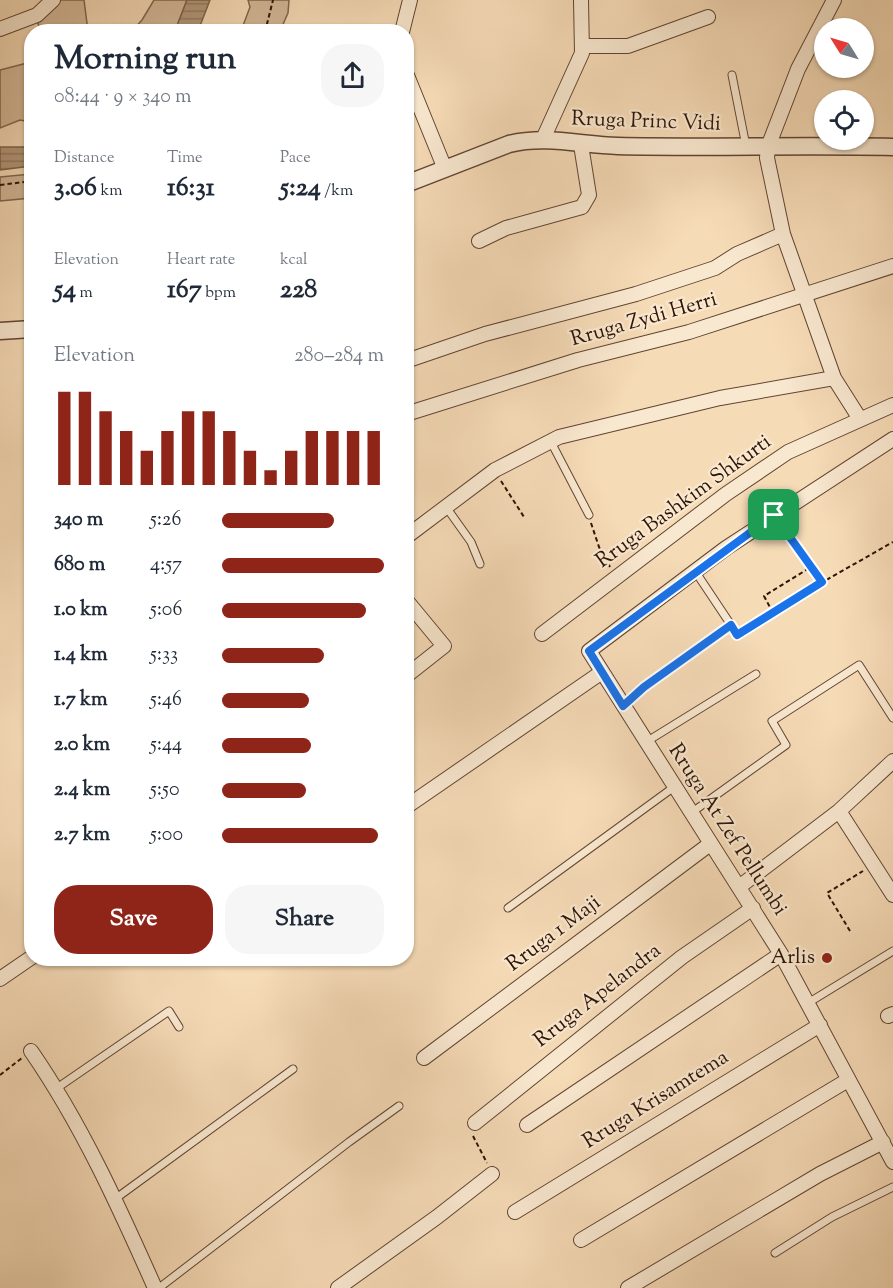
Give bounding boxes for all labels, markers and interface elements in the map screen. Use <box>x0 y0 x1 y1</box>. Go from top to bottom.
north arrow <box>814 18 874 78</box>
map controls <box>814 18 874 150</box>
text: Morning run <box>54 36 236 84</box>
button: share <box>321 44 384 107</box>
text: 08:44 · 9 × 340 m <box>54 83 192 112</box>
button: locate <box>814 90 874 150</box>
street label: Rruga Princ Vidi <box>571 104 722 140</box>
text: Distance <box>54 147 114 170</box>
text: Time <box>167 147 203 170</box>
text: Pace <box>280 147 311 170</box>
text: 3.06 <box>54 170 97 207</box>
text: 16:31 <box>167 170 215 207</box>
text: 5:24 <box>280 170 321 207</box>
text: km <box>97 180 122 203</box>
text: /km <box>321 180 353 203</box>
text: Elevation <box>54 249 119 272</box>
text: Heart rate <box>167 249 235 272</box>
text: kcal <box>280 249 308 272</box>
text: 54 <box>54 272 76 309</box>
text: 167 <box>167 272 202 309</box>
text: 228 <box>280 272 317 309</box>
text: m <box>76 282 93 305</box>
text: bpm <box>202 282 236 305</box>
street label: Rruga Zydi Herri <box>567 285 721 355</box>
text: Elevation <box>54 342 135 371</box>
text: 280–284 m <box>294 342 384 371</box>
street label: Rruga Bashkim Shkurti <box>590 428 778 576</box>
pin <box>748 489 799 540</box>
icon: arrive <box>757 498 790 531</box>
text: 340 m <box>54 506 103 535</box>
text: 5:26 <box>150 506 181 535</box>
text: 680 m <box>54 551 105 580</box>
text: 4:57 <box>150 551 182 580</box>
text: 1.0 km <box>54 596 108 625</box>
text: 5:06 <box>150 596 182 625</box>
text: 1.4 km <box>54 641 108 670</box>
text: 5:33 <box>150 641 178 670</box>
text: 1.7 km <box>54 686 108 715</box>
text: 5:46 <box>150 686 182 715</box>
text: 2.0 km <box>54 731 110 760</box>
text: 5:44 <box>150 731 182 760</box>
street label: Rruga At Zef Pellumbi <box>660 738 794 922</box>
text: 2.4 km <box>54 776 110 805</box>
text: 5:50 <box>150 776 179 805</box>
text: 2.7 km <box>54 821 110 850</box>
text: 5:00 <box>150 821 183 850</box>
button: Save <box>54 885 213 954</box>
button: Share <box>225 885 384 954</box>
street label: Rruga 1 Maji <box>501 889 607 979</box>
street label: Rruga Apelandra <box>528 937 668 1055</box>
place label: Arlis <box>771 943 815 973</box>
marker: Arlis <box>820 951 834 965</box>
street label: Rruga Krisamtema <box>577 1043 735 1157</box>

